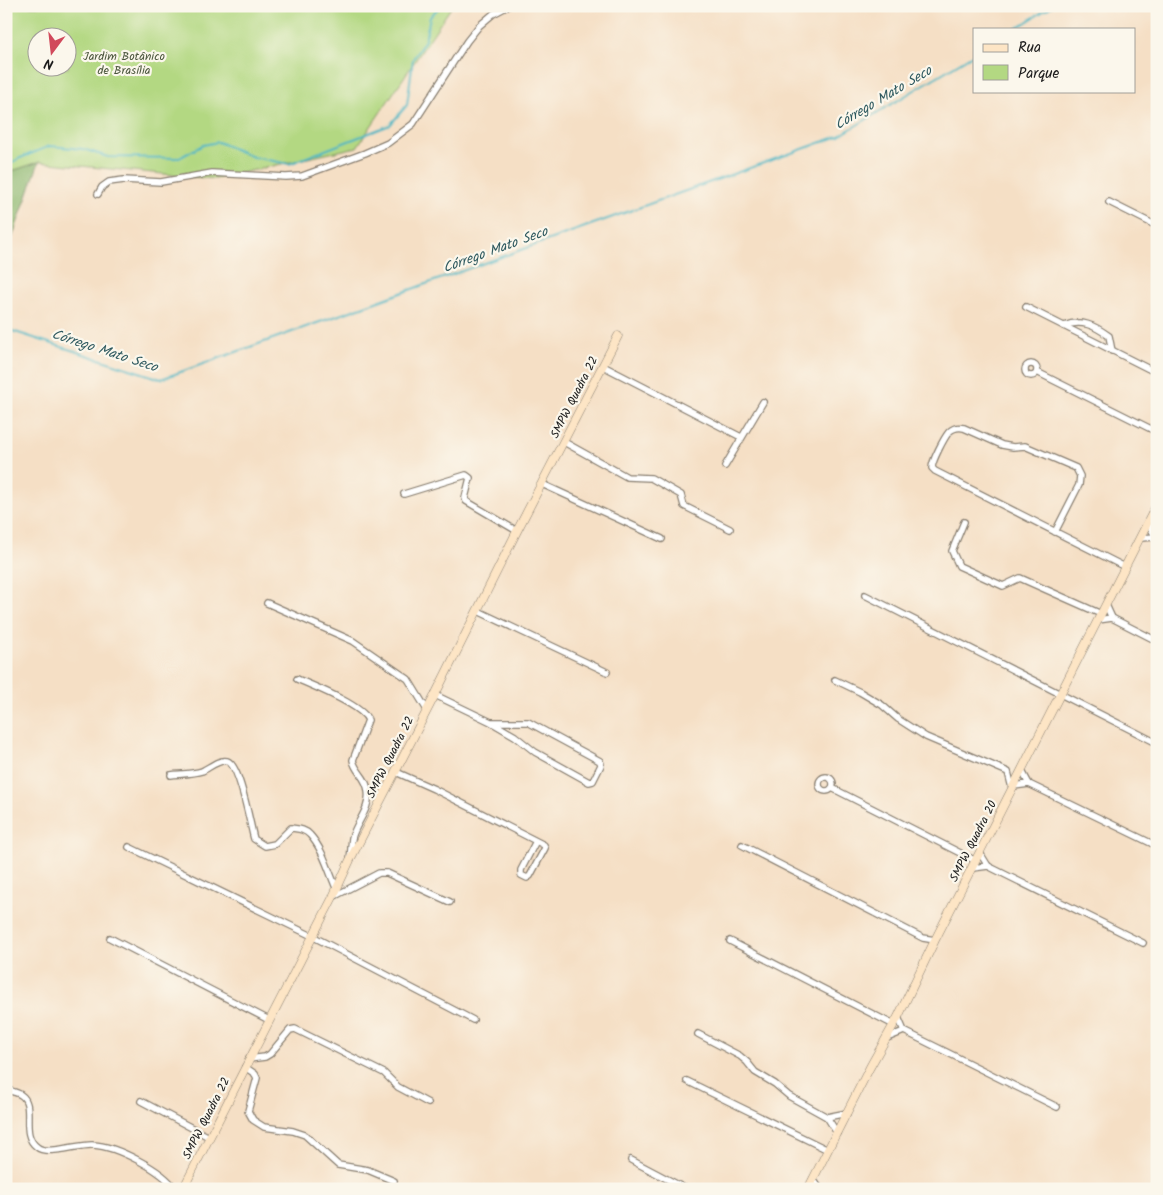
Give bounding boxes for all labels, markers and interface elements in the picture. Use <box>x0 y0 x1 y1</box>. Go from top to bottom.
north arrow <box>28 28 78 78</box>
legend <box>973 28 1136 92</box>
text: Rua <box>1018 36 1041 60</box>
park label: Jardim Botânico de Brasília <box>83 47 165 80</box>
text: N <box>42 52 56 75</box>
water label: Córrego Mato Seco <box>831 59 938 136</box>
text: Parque <box>1018 62 1059 86</box>
water label: Córrego Mato Seco <box>440 220 552 279</box>
water label: Córrego Mato Seco <box>49 323 162 379</box>
street label: SMPW Quadra 22 <box>546 353 603 442</box>
street label: SMPW Quadra 22 <box>362 713 419 802</box>
street label: SMPW Quadra 20 <box>945 797 1002 885</box>
street label: SMPW Quadra 22 <box>178 1074 235 1163</box>

